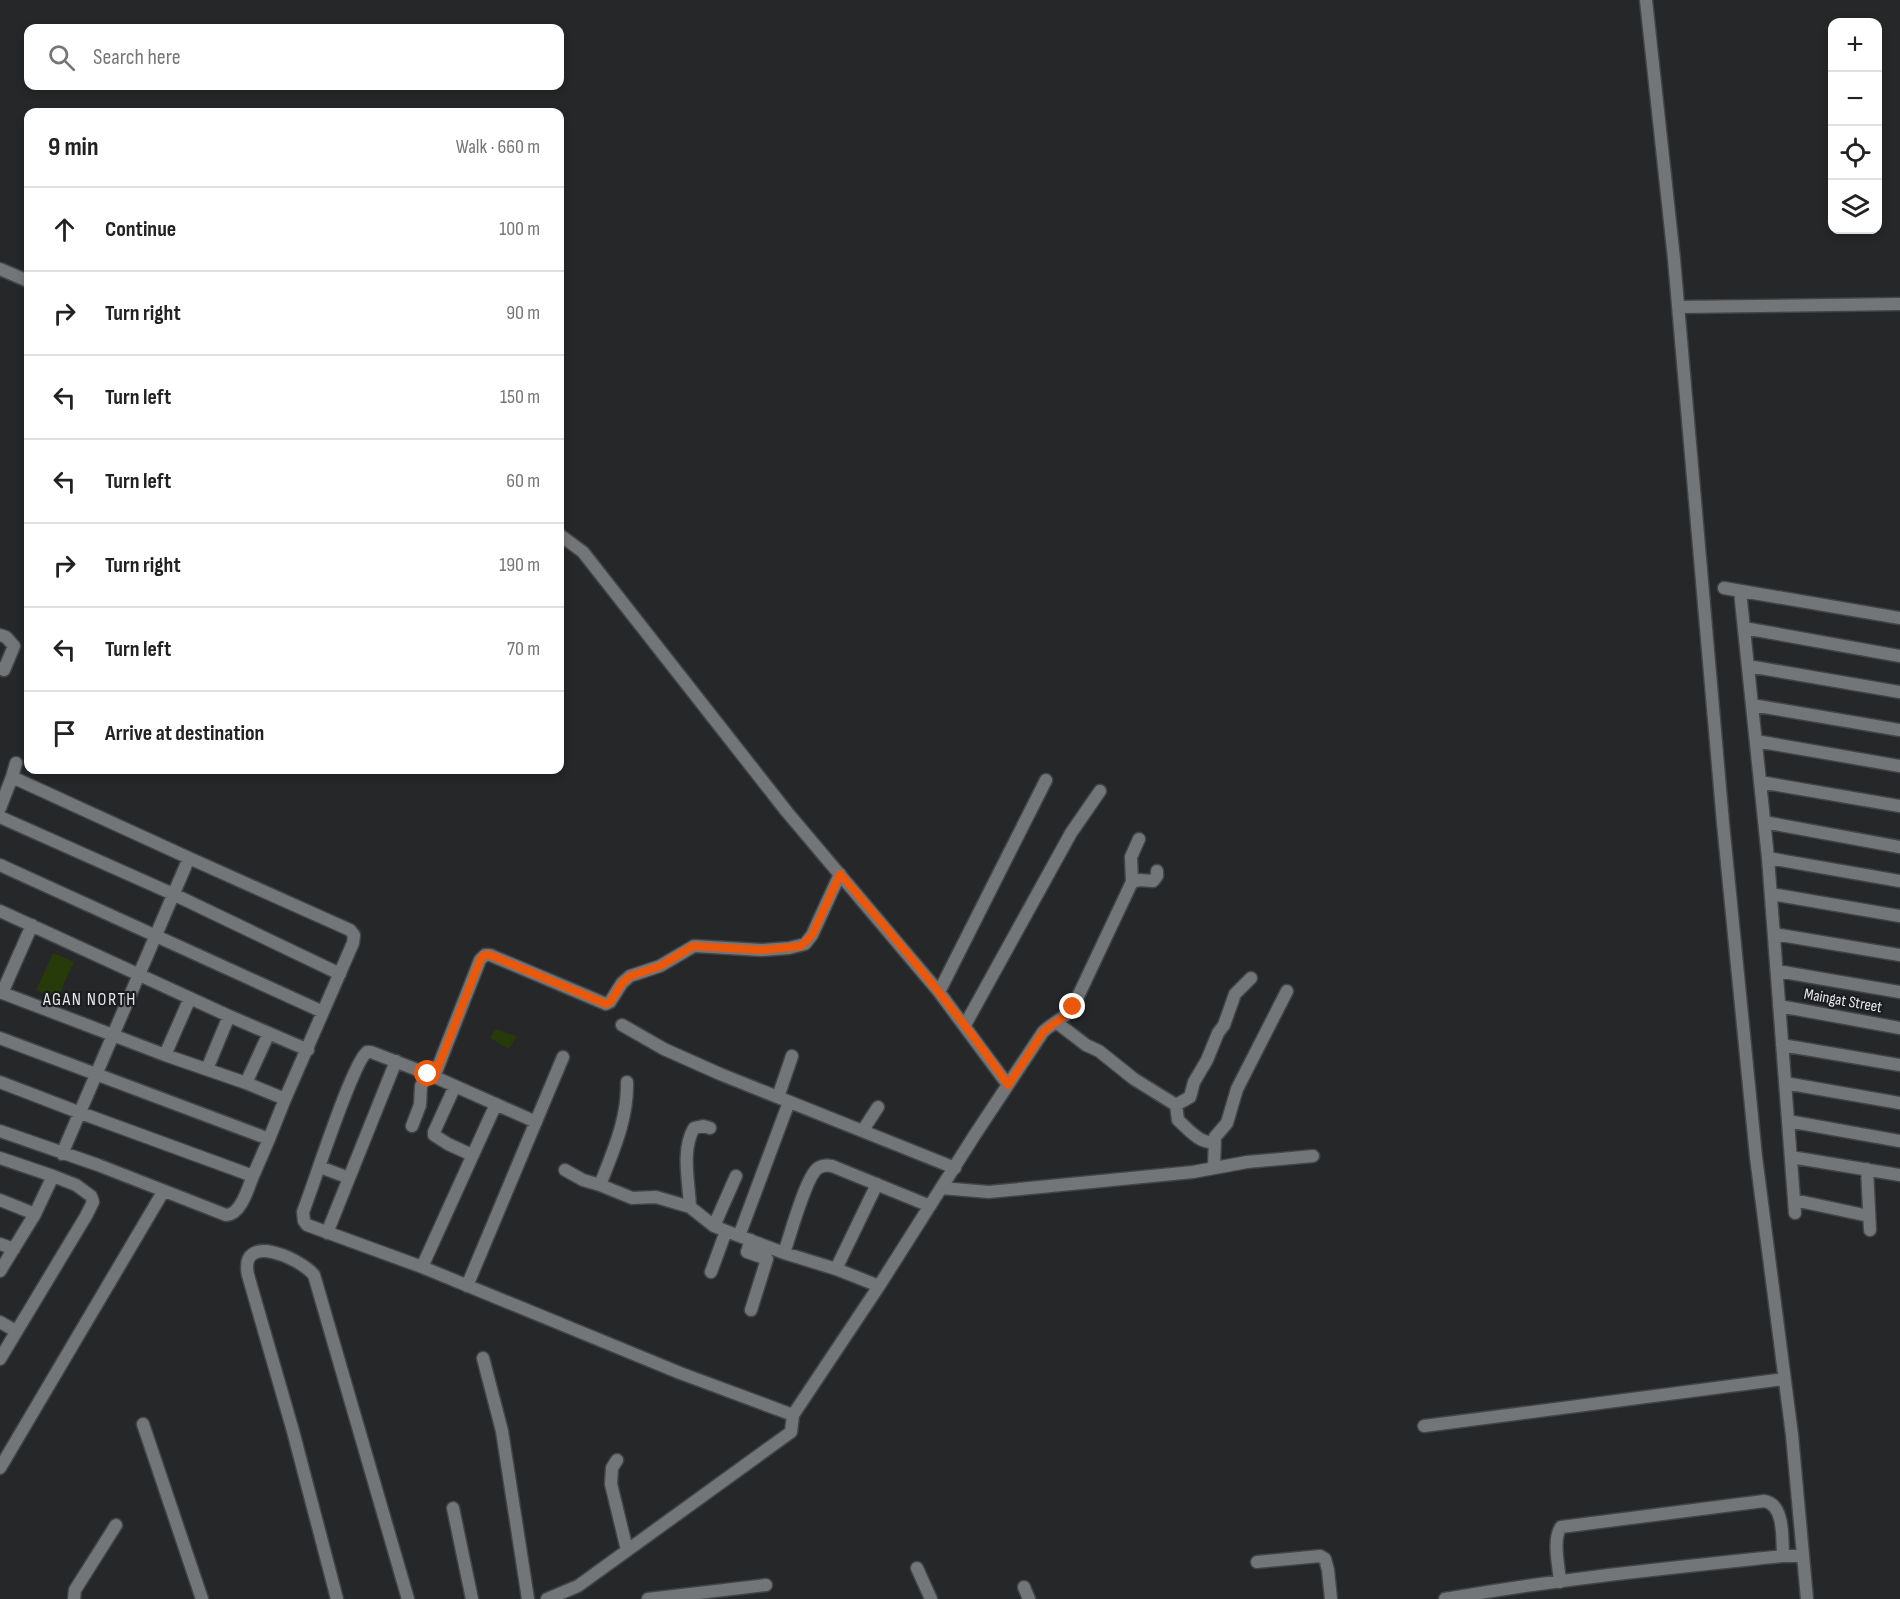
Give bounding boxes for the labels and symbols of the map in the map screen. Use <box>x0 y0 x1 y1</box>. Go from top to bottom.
street label: Maingat Street <box>1802 985 1884 1017</box>
district label: AGAN NORTH <box>42 989 137 1010</box>
route end <box>1059 993 1085 1019</box>
route start <box>414 1060 440 1086</box>

